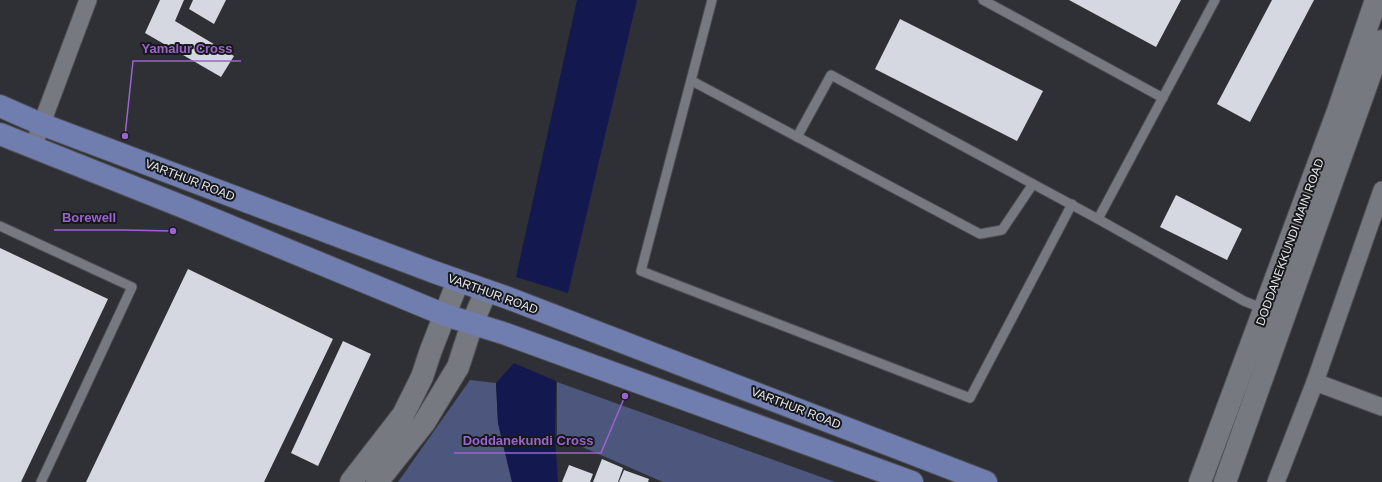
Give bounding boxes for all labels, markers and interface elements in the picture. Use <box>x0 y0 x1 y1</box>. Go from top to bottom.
callout: Yamalur Cross <box>133 36 241 61</box>
text: Yamalur Cross <box>141 41 233 56</box>
street label: VARTHUR ROAD <box>143 156 237 204</box>
street label: DODDANEKKUNDI MAIN ROAD <box>1253 156 1327 327</box>
callout: Borewell <box>54 205 124 230</box>
text: Borewell <box>62 210 116 225</box>
street label: VARTHUR ROAD <box>446 271 540 317</box>
street label: VARTHUR ROAD <box>749 384 843 432</box>
callout: Doddanekundi Cross <box>454 428 601 453</box>
text: Doddanekundi Cross <box>463 433 593 448</box>

